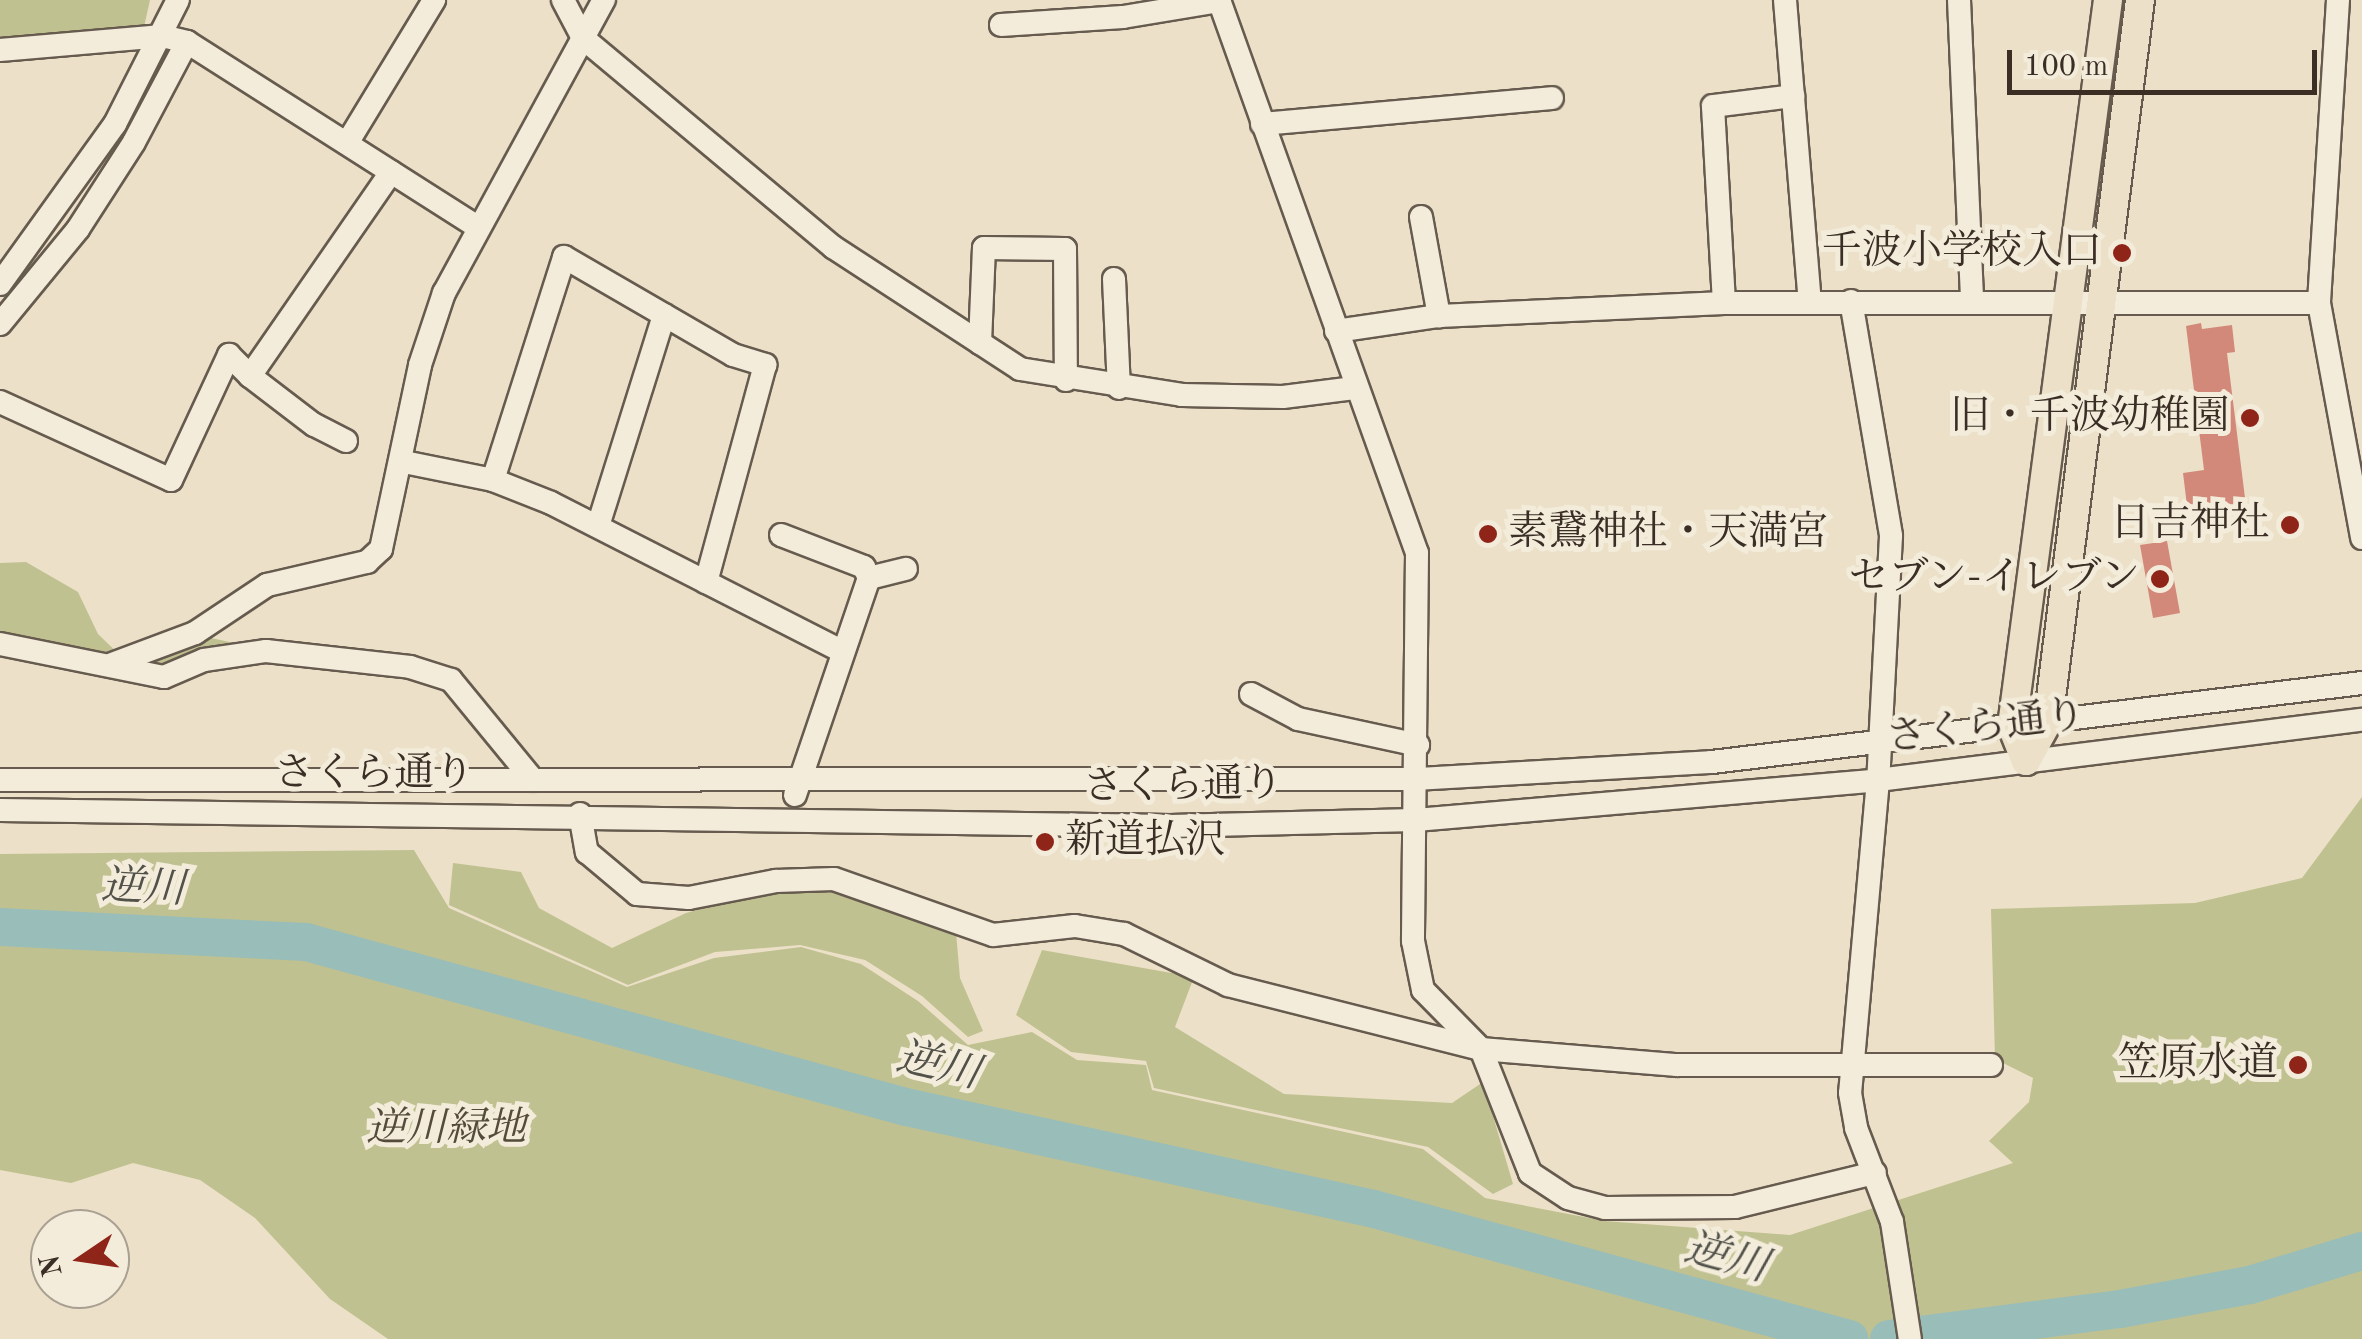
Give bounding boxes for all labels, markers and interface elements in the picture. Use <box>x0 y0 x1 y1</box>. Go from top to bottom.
scale bar <box>2012 30 2322 92</box>
text: 100 m <box>2024 52 2108 82</box>
place label: 千波小学校入口 <box>1822 229 2102 277</box>
marker: 千波小学校入口 <box>2111 242 2133 264</box>
place label: 旧・千波幼稚園 <box>1950 394 2230 442</box>
marker: 旧・千波幼稚園 <box>2239 407 2261 429</box>
place label: 日吉神社 <box>2110 501 2270 549</box>
place label: 素鵞神社・天満宮 <box>1508 510 1828 558</box>
marker: 日吉神社 <box>2279 514 2301 536</box>
marker: 素鵞神社・天満宮 <box>1477 523 1499 545</box>
place label: セブン-イレブン <box>1845 555 2140 603</box>
marker: セブン-イレブン <box>2149 568 2171 590</box>
street label: さくら通り <box>1884 692 2088 764</box>
street label: さくら通り <box>274 751 474 799</box>
street label: さくら通り <box>1083 761 1283 813</box>
place label: 新道払沢 <box>1065 818 1225 866</box>
marker: 新道払沢 <box>1034 831 1056 853</box>
water label: 逆川 <box>100 862 186 916</box>
water label: 逆川 <box>891 1033 985 1101</box>
place label: 笠原水道 <box>2118 1041 2278 1089</box>
marker: 笠原水道 <box>2287 1054 2309 1076</box>
park label: 逆川緑地 <box>366 1106 526 1154</box>
north arrow <box>30 1209 130 1309</box>
water label: 逆川 <box>1679 1224 1773 1294</box>
text: N <box>37 1252 69 1279</box>

